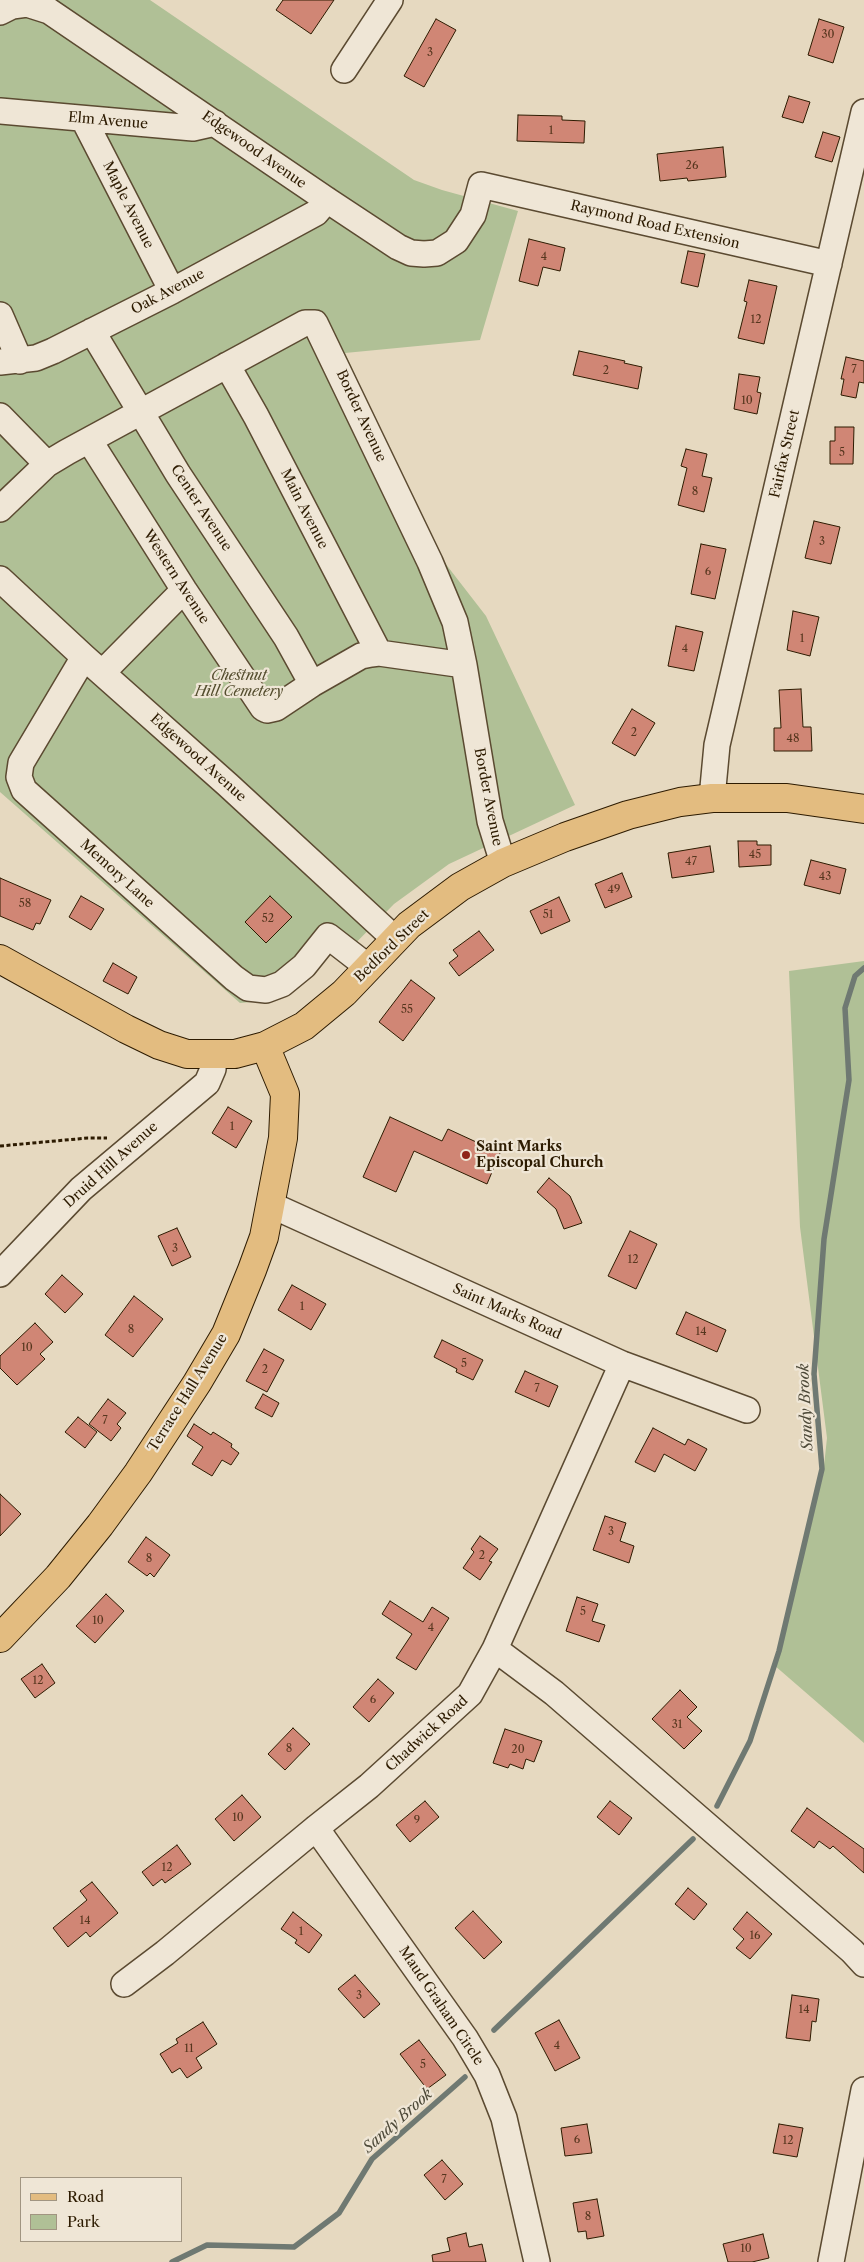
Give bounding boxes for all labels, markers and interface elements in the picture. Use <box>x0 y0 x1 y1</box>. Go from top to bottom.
house number: 30 <box>821 28 835 42</box>
house number: 3 <box>427 46 433 60</box>
street label: Edgewood Avenue <box>199 108 309 192</box>
street label: Elm Avenue <box>67 109 149 133</box>
house number: 1 <box>549 124 553 138</box>
street label: Maple Avenue <box>99 159 157 251</box>
house number: 26 <box>686 159 698 173</box>
street label: Raymond Road Extension <box>569 197 741 253</box>
house number: 4 <box>541 250 547 264</box>
street label: Oak Avenue <box>128 266 208 318</box>
house number: 12 <box>751 313 761 327</box>
house number: 7 <box>851 363 857 377</box>
house number: 2 <box>603 364 609 378</box>
street label: Border Avenue <box>332 367 390 465</box>
house number: 10 <box>741 394 753 408</box>
street label: Fairfax Street <box>767 408 803 500</box>
house number: 5 <box>839 446 845 460</box>
street label: Center Avenue <box>167 462 235 554</box>
street label: Main Avenue <box>277 466 331 552</box>
house number: 8 <box>692 485 698 499</box>
street label: Western Avenue <box>139 527 213 627</box>
house number: 3 <box>819 535 825 549</box>
house number: 6 <box>705 565 711 579</box>
house number: 1 <box>800 632 804 646</box>
house number: 4 <box>682 642 688 656</box>
park label: Chestnut Hill Cemetery <box>195 668 283 700</box>
street label: Edgewood Avenue <box>146 710 250 806</box>
house number: 2 <box>631 726 637 740</box>
house number: 48 <box>787 732 799 746</box>
street label: Border Avenue <box>470 746 506 848</box>
street label: Memory Lane <box>77 836 157 912</box>
house number: 45 <box>749 848 761 862</box>
house number: 47 <box>685 855 697 869</box>
house number: 43 <box>819 870 831 884</box>
house number: 49 <box>608 883 620 897</box>
house number: 58 <box>19 897 31 911</box>
street label: Bedford Street <box>351 906 433 986</box>
house number: 51 <box>543 908 553 922</box>
house number: 52 <box>262 912 274 926</box>
house number: 55 <box>401 1003 413 1017</box>
street label: Druid Hill Avenue <box>61 1118 161 1212</box>
house number: 1 <box>230 1120 234 1134</box>
place label: Saint Marks Episcopal Church <box>476 1139 604 1172</box>
marker: Saint Marks Episcopal Church <box>460 1149 472 1161</box>
house number: 3 <box>172 1242 178 1256</box>
house number: 12 <box>628 1253 638 1267</box>
street label: Saint Marks Road <box>450 1280 564 1344</box>
house number: 1 <box>300 1300 304 1314</box>
house number: 8 <box>128 1323 134 1337</box>
house number: 14 <box>696 1325 706 1339</box>
street label: Terrace Hall Avenue <box>145 1331 231 1455</box>
house number: 10 <box>21 1341 33 1355</box>
house number: 5 <box>461 1357 467 1371</box>
house number: 2 <box>262 1363 268 1377</box>
water label: Sandy Brook <box>795 1363 817 1451</box>
house number: 7 <box>534 1382 540 1396</box>
house number: 7 <box>102 1414 108 1428</box>
house number: 3 <box>608 1525 614 1539</box>
house number: 2 <box>479 1549 485 1563</box>
house number: 8 <box>146 1552 152 1566</box>
house number: 5 <box>580 1605 586 1619</box>
house number: 10 <box>92 1614 104 1628</box>
house number: 4 <box>428 1621 434 1635</box>
house number: 12 <box>33 1674 43 1688</box>
house number: 6 <box>370 1693 376 1707</box>
street label: Chadwick Road <box>382 1693 472 1775</box>
house number: 31 <box>672 1718 682 1732</box>
house number: 8 <box>286 1742 292 1756</box>
house number: 20 <box>511 1743 525 1757</box>
house number: 10 <box>232 1811 244 1825</box>
house number: 9 <box>414 1814 420 1828</box>
house number: 12 <box>162 1861 172 1875</box>
house number: 14 <box>80 1914 90 1928</box>
house number: 1 <box>299 1925 303 1939</box>
house number: 16 <box>749 1929 761 1943</box>
street label: Maud Graham Circle <box>395 1943 487 2069</box>
house number: 3 <box>356 1989 362 2003</box>
house number: 14 <box>799 2003 809 2017</box>
house number: 4 <box>554 2039 560 2053</box>
house number: 11 <box>184 2042 194 2056</box>
house number: 5 <box>420 2058 426 2072</box>
water label: Sandy Brook <box>360 2085 436 2157</box>
house number: 6 <box>574 2133 580 2147</box>
house number: 12 <box>783 2134 793 2148</box>
house number: 7 <box>441 2173 447 2187</box>
legend <box>20 2177 182 2242</box>
text: Road <box>67 2187 104 2206</box>
house number: 8 <box>585 2210 591 2224</box>
text: Park <box>67 2212 100 2231</box>
house number: 10 <box>740 2242 752 2256</box>

